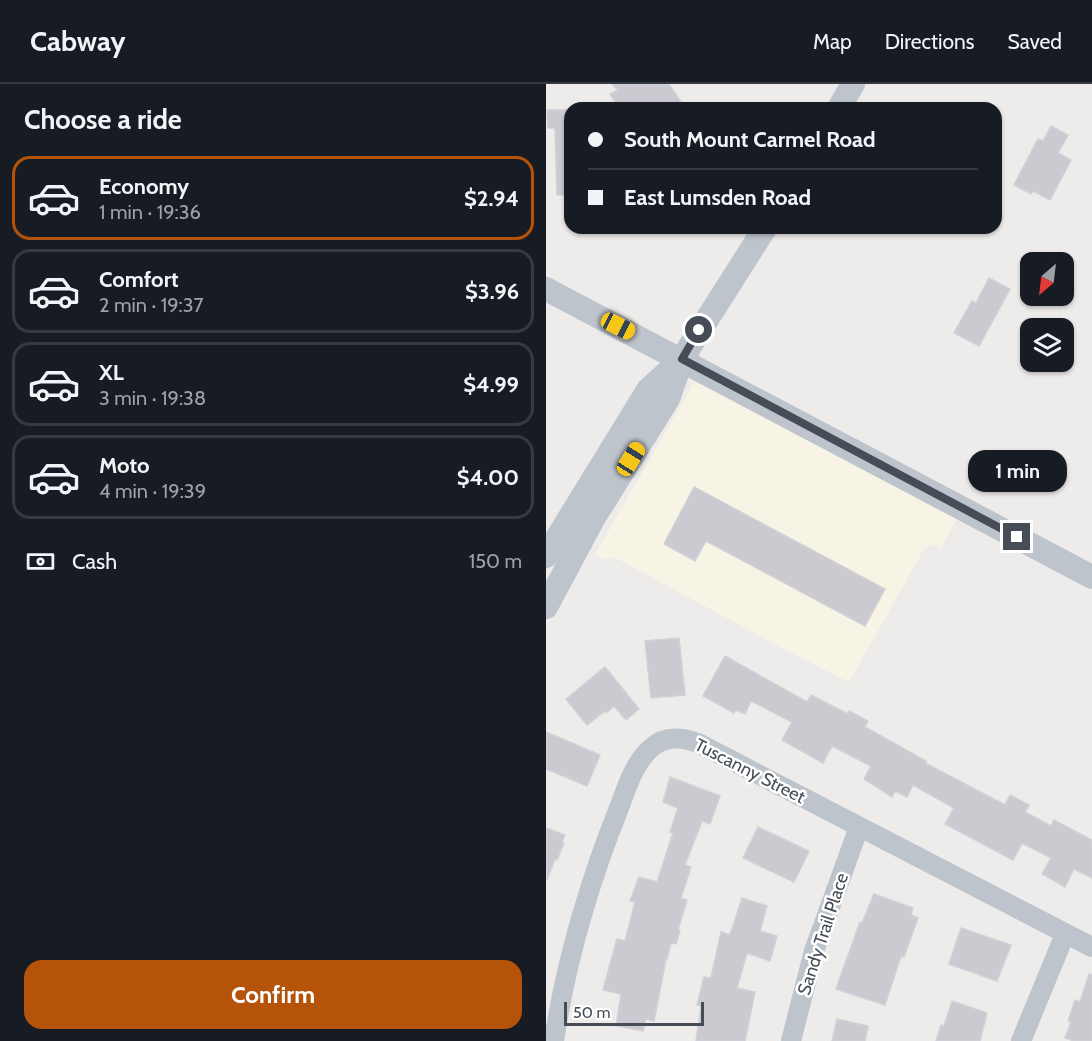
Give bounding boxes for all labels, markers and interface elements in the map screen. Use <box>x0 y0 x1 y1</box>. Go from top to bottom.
text: Cabway <box>30 24 125 58</box>
text: Map <box>813 29 852 54</box>
text: Directions <box>885 29 974 54</box>
text: Saved <box>1007 29 1062 54</box>
text: Choose a ride <box>24 103 182 136</box>
text: South Mount Carmel Road <box>624 126 876 153</box>
icon: car <box>27 171 81 225</box>
text: Economy <box>99 173 189 200</box>
text: East Lumsden Road <box>624 184 811 211</box>
text: $2.94 <box>464 185 519 212</box>
text: 1 min · 19:36 <box>99 200 201 224</box>
north arrow <box>1020 252 1074 306</box>
map controls <box>1020 252 1074 372</box>
icon: car <box>27 264 81 318</box>
text: Comfort <box>99 266 178 293</box>
text: $3.96 <box>465 278 519 305</box>
text: 2 min · 19:37 <box>99 293 204 317</box>
car <box>598 310 638 342</box>
route start <box>685 316 712 343</box>
button: layers <box>1020 318 1074 372</box>
icon: car <box>27 357 81 411</box>
text: XL <box>99 359 124 386</box>
text: $4.99 <box>463 371 519 398</box>
text: 3 min · 19:38 <box>99 386 206 410</box>
car <box>614 439 648 479</box>
icon: car <box>27 450 81 504</box>
callout: 1 min <box>968 450 1066 492</box>
text: Moto <box>99 452 150 479</box>
text: 1 min <box>995 459 1040 483</box>
text: $4.00 <box>457 464 519 491</box>
text: 4 min · 19:39 <box>99 479 206 503</box>
route end <box>1003 523 1030 550</box>
icon: cash <box>24 545 57 578</box>
text: Cash <box>72 548 117 575</box>
text: 150 m <box>469 549 522 573</box>
street label: Tuscanny Street <box>691 734 809 808</box>
street label: Sandy Trail Place <box>793 870 853 998</box>
button: Confirm <box>24 960 522 1029</box>
scale bar <box>564 999 704 1026</box>
text: 50 m <box>573 1003 610 1022</box>

